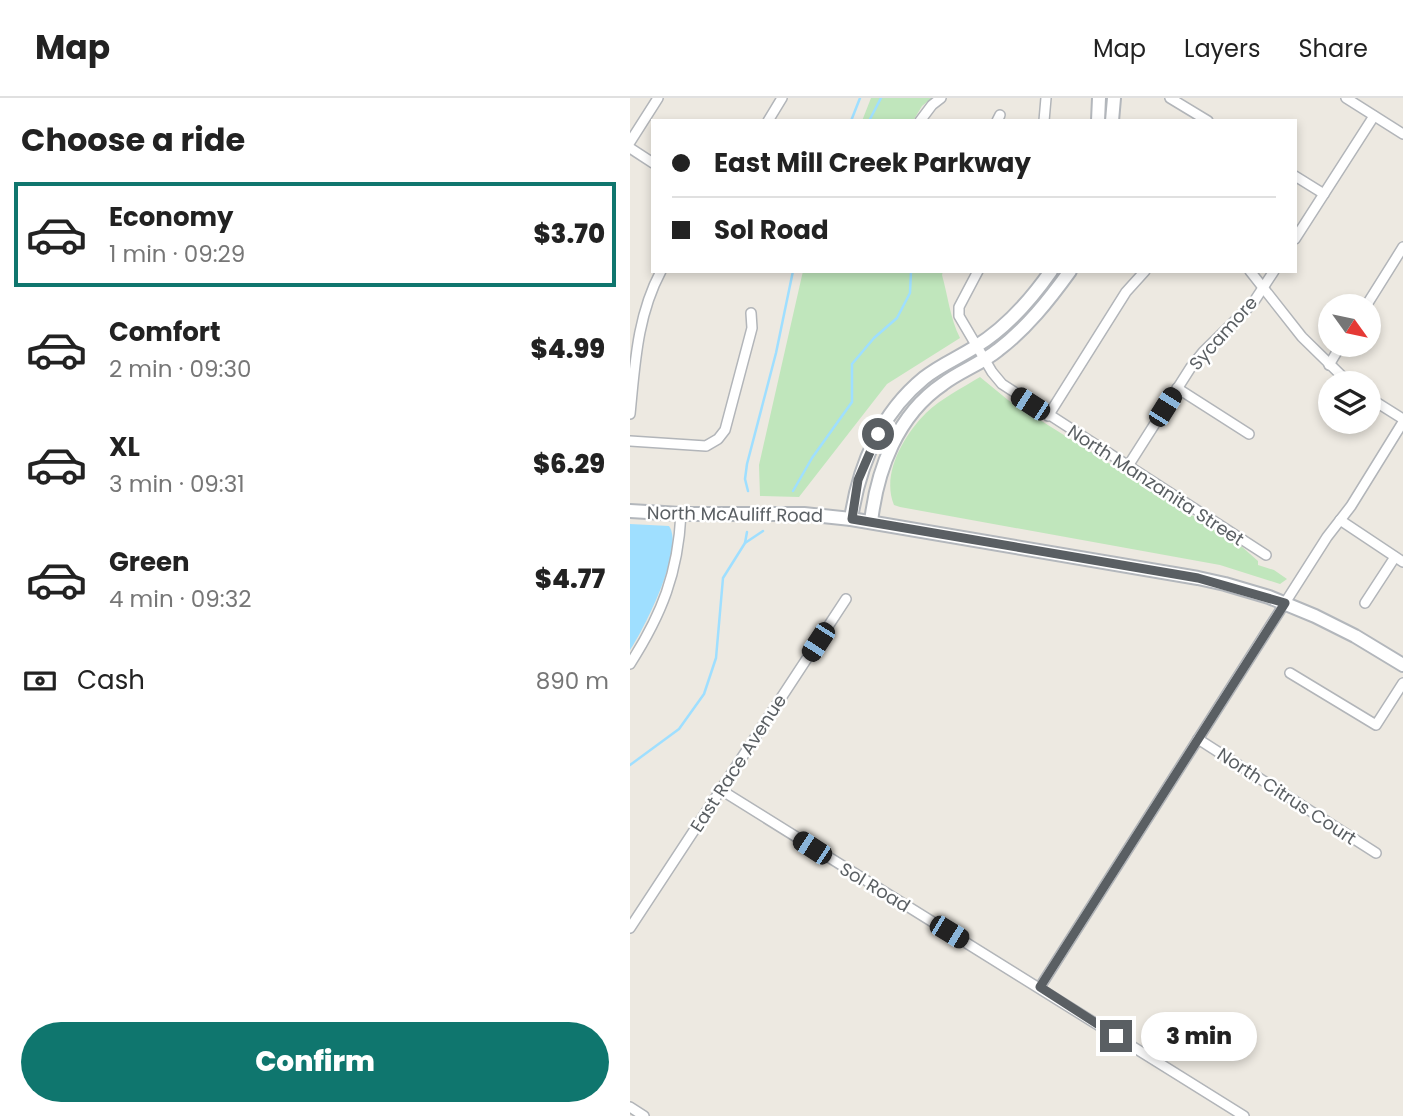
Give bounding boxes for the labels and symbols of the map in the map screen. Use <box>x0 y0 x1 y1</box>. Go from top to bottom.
street label: Sycamore <box>1183 291 1263 375</box>
north arrow <box>1318 294 1381 357</box>
car <box>1007 384 1054 424</box>
car <box>1145 384 1186 430</box>
route start <box>862 418 894 450</box>
street label: North Manzanita Street <box>1063 419 1249 551</box>
street label: North McAuliff Road <box>647 500 823 528</box>
car <box>798 619 839 665</box>
street label: East Race Avenue <box>684 689 792 837</box>
street label: North Citrus Court <box>1213 742 1361 850</box>
car <box>789 828 836 868</box>
street label: Sol Road <box>835 856 915 918</box>
car <box>926 912 973 952</box>
callout: 3 min <box>1140 1012 1256 1060</box>
route end <box>1100 1020 1132 1052</box>

